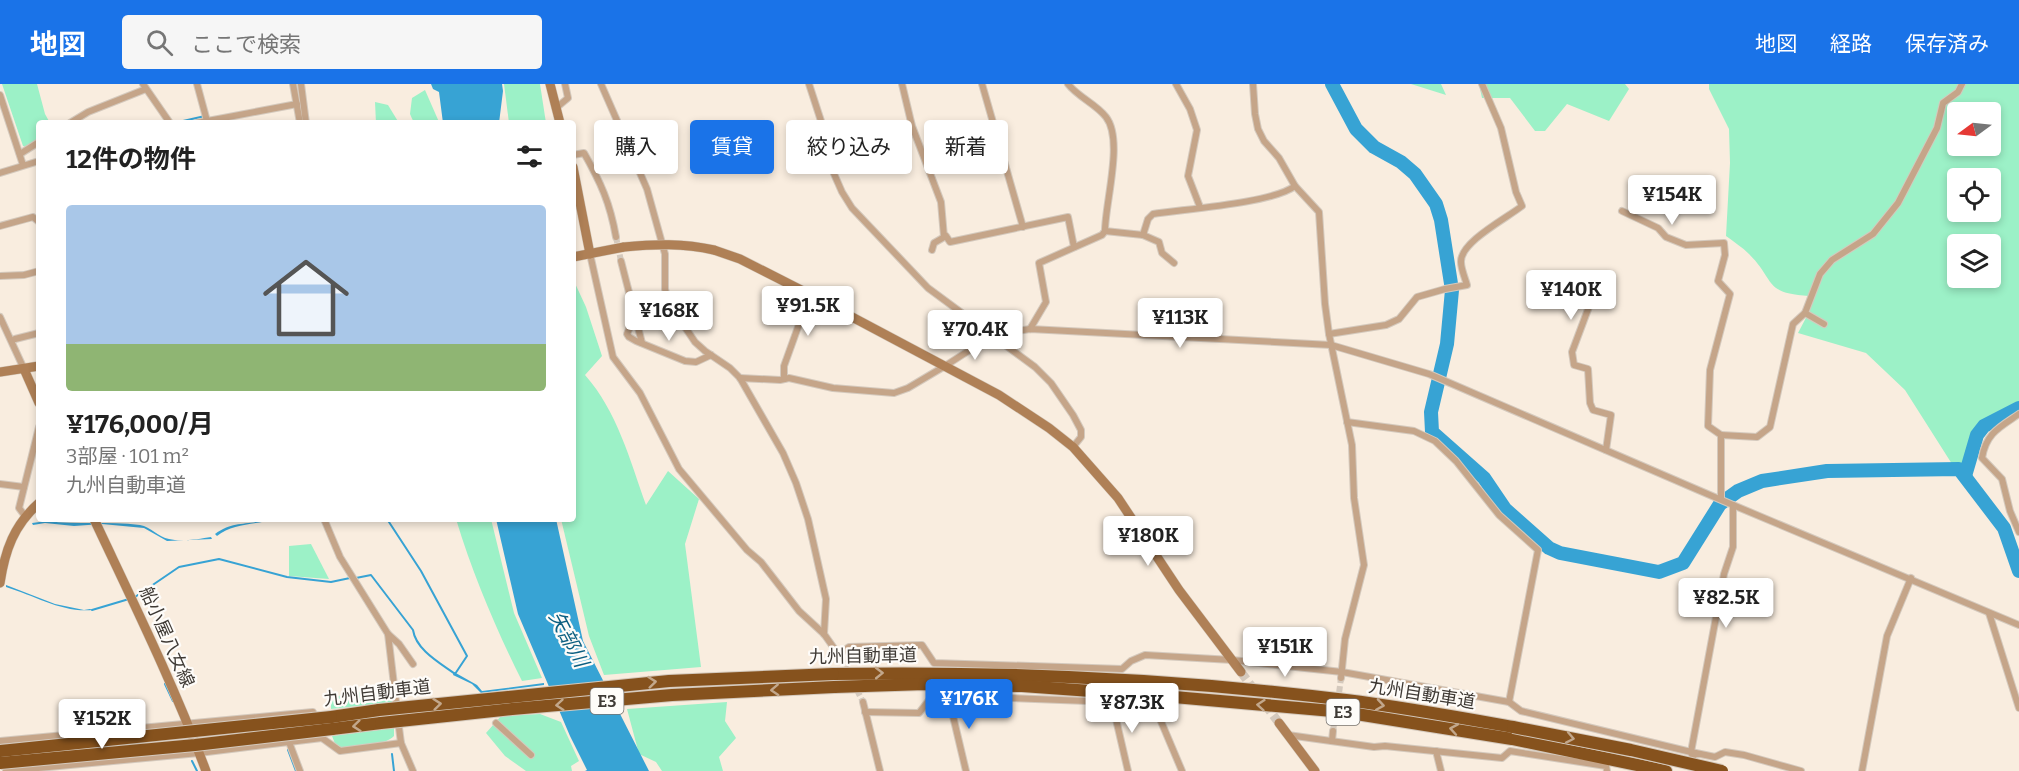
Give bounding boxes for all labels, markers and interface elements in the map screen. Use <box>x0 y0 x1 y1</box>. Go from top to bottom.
search box <box>122 15 542 69</box>
icon: search <box>143 26 176 59</box>
text: 地図 <box>30 28 86 61</box>
text: ここで検索 <box>191 31 301 58</box>
text: 地図 <box>1755 31 1797 57</box>
text: 経路 <box>1830 31 1872 57</box>
text: 保存済み <box>1905 31 1989 57</box>
north arrow <box>1947 102 2001 156</box>
map controls <box>1947 102 2001 288</box>
chip: 購入 <box>594 120 678 174</box>
chip: 賃貸 <box>690 120 774 174</box>
chip: 絞り込み <box>786 120 912 174</box>
chip: 新着 <box>924 120 1008 174</box>
icon: filters <box>513 140 546 173</box>
text: 12件の物件 <box>66 144 196 175</box>
button: locate <box>1947 168 2001 222</box>
pin: ¥154K <box>1630 175 1714 226</box>
text: ¥154K <box>1642 182 1702 206</box>
button: layers <box>1947 234 2001 288</box>
icon: home <box>252 244 360 352</box>
pin: ¥140K <box>1529 270 1613 321</box>
text: ¥140K <box>1540 277 1602 301</box>
pin: ¥91.5K <box>759 286 857 337</box>
pin: ¥168K <box>627 291 711 342</box>
text: ¥91.5K <box>776 293 840 317</box>
text: ¥168K <box>639 298 699 322</box>
pin: ¥113K <box>1138 298 1222 349</box>
text: ¥113K <box>1152 305 1208 329</box>
pin: ¥70.4K <box>926 310 1024 361</box>
text: ¥70.4K <box>942 317 1008 341</box>
text: ¥176,000/月 <box>66 409 214 440</box>
text: 3部屋 · 101 m² <box>66 444 189 468</box>
text: 九州自動車道 <box>66 473 186 497</box>
pin: ¥180K <box>1106 516 1190 567</box>
text: ¥180K <box>1117 523 1179 547</box>
pin: ¥82.5K <box>1677 578 1775 629</box>
street label: 船小屋八女線 <box>135 583 199 691</box>
text: ¥82.5K <box>1692 585 1760 609</box>
water label: 矢部川 <box>544 607 595 673</box>
pin: ¥151K <box>1243 627 1327 678</box>
text: ¥151K <box>1257 634 1313 658</box>
street label: 九州自動車道 <box>809 644 917 668</box>
one-way arrow <box>875 667 884 679</box>
street label: 九州自動車道 <box>1367 675 1477 713</box>
street label: 九州自動車道 <box>322 676 432 710</box>
one-way arrow <box>647 676 656 689</box>
pin: ¥176K <box>927 679 1011 730</box>
one-way arrow <box>771 683 780 696</box>
pin: ¥87.3K <box>1083 683 1181 734</box>
text: ¥176K <box>939 686 999 710</box>
road number: E3 <box>590 688 624 714</box>
text: ¥87.3K <box>1100 690 1164 714</box>
one-way arrow <box>432 698 441 711</box>
one-way arrow <box>555 698 564 711</box>
one-way arrow <box>1375 698 1385 711</box>
pin: ¥152K <box>60 699 144 750</box>
one-way arrow <box>1256 699 1265 712</box>
road number: E3 <box>1326 699 1360 725</box>
text: ¥152K <box>73 706 131 730</box>
one-way arrow <box>352 719 361 732</box>
one-way arrow <box>1449 723 1459 736</box>
one-way arrow <box>1565 731 1575 744</box>

